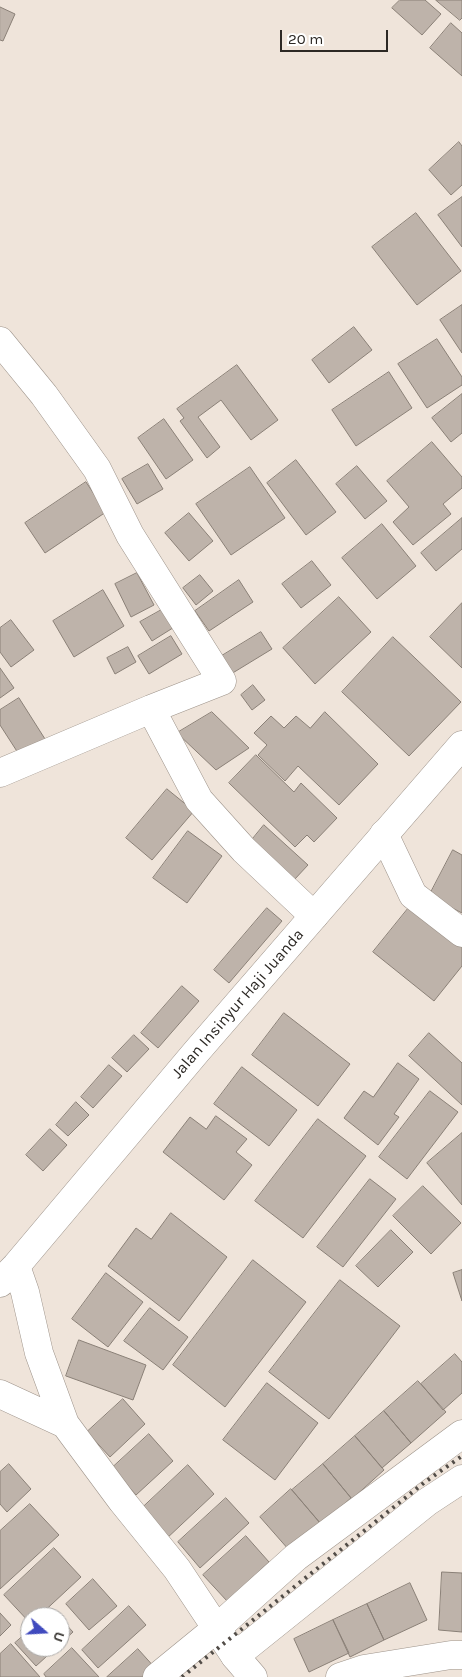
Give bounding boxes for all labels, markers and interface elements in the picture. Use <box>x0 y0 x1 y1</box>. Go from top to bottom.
scale bar <box>282 20 390 52</box>
text: 20 m <box>288 30 323 48</box>
street label: Jalan Insinyur Haji Juanda <box>168 925 308 1083</box>
north arrow <box>20 1607 70 1657</box>
text: U <box>49 1629 68 1644</box>

